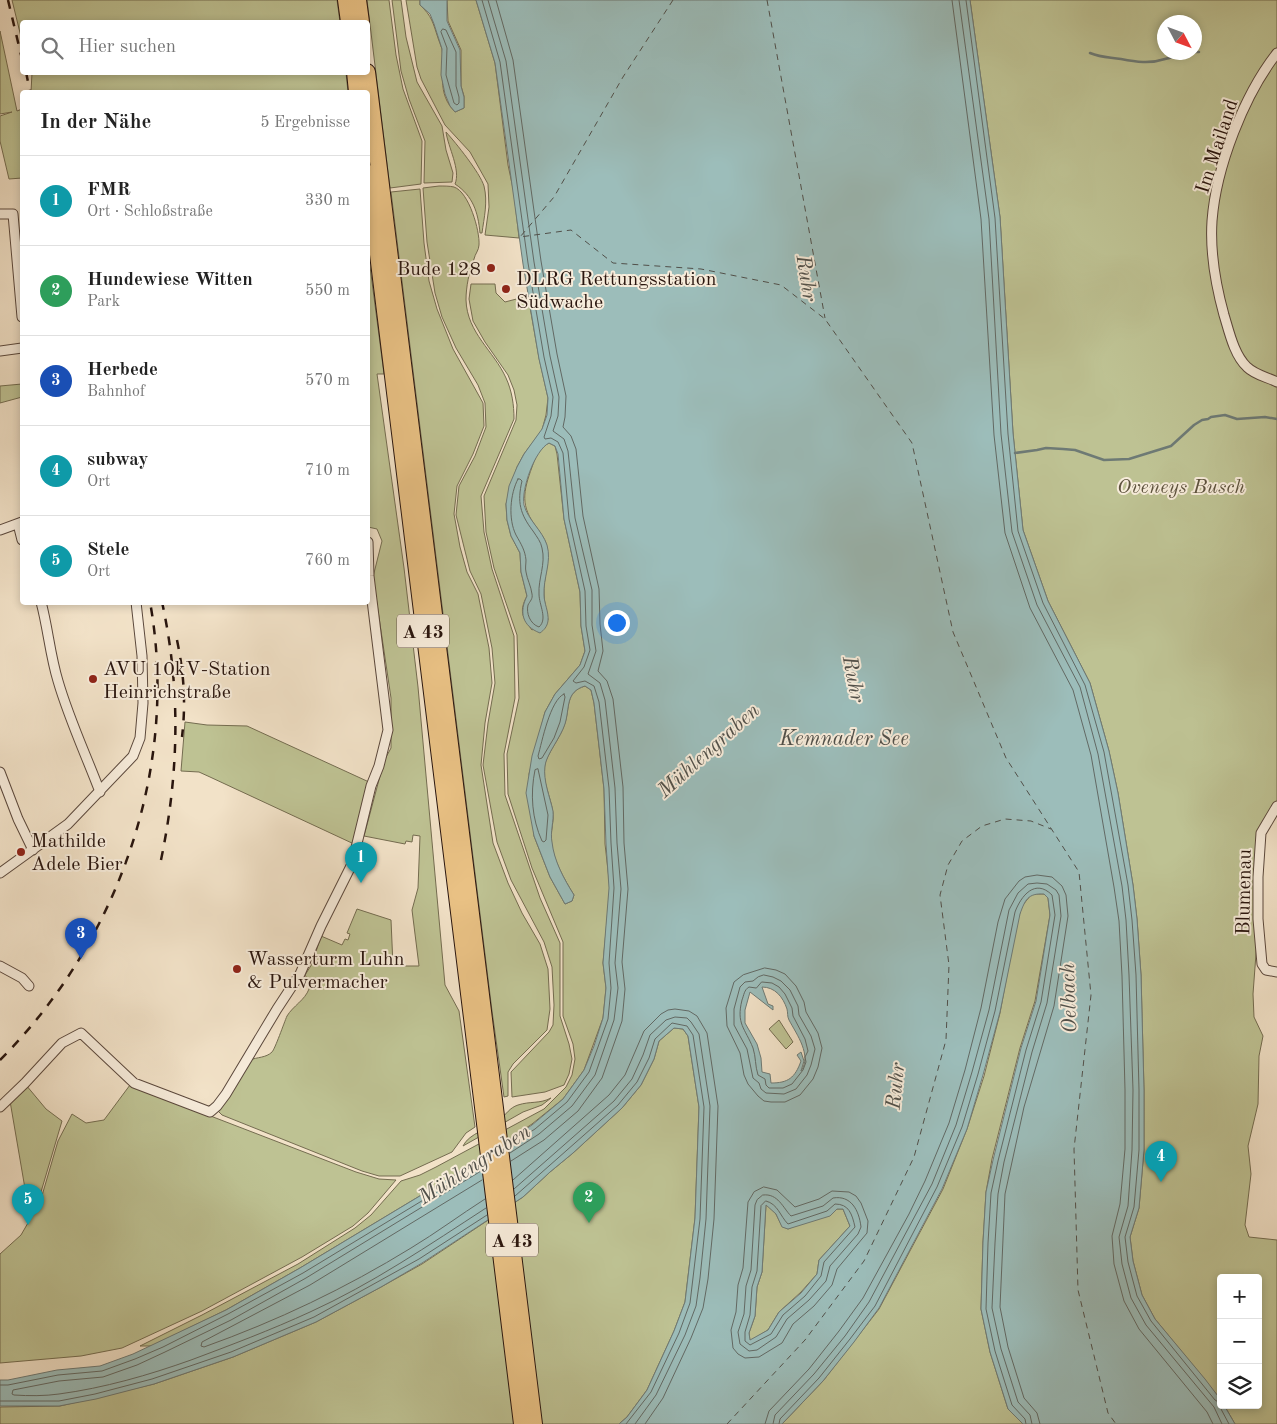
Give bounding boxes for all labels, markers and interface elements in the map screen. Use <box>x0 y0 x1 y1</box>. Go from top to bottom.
north arrow <box>1157 15 1202 60</box>
search box <box>20 20 370 75</box>
icon: search <box>38 34 66 62</box>
text: Hier suchen <box>78 38 176 57</box>
street label: Im Mailand <box>1193 97 1243 196</box>
text: In der Nähe <box>40 112 151 133</box>
text: 5 Ergebnisse <box>260 115 350 131</box>
text: FMR <box>87 181 131 200</box>
text: 1 <box>51 193 61 209</box>
text: 330 m <box>305 193 350 209</box>
text: Ort · Schloßstraße <box>87 204 213 220</box>
water label: Ruhr <box>791 252 820 304</box>
place label: Bude 128 <box>396 260 481 280</box>
marker: Bude 128 <box>485 262 497 274</box>
place label: DLRG Rettungsstation Südwache <box>516 270 717 313</box>
text: Hundewiese Witten <box>87 271 253 290</box>
text: 2 <box>51 283 61 299</box>
text: 550 m <box>305 283 350 299</box>
marker: DLRG Rettungsstation Südwache <box>500 283 512 295</box>
text: Park <box>87 294 120 310</box>
text: Herbede <box>87 361 158 380</box>
text: 3 <box>51 373 61 389</box>
text: 570 m <box>305 373 350 389</box>
text: Bahnhof <box>87 384 145 400</box>
text: subway <box>87 451 148 470</box>
text: 4 <box>51 463 61 479</box>
text: 710 m <box>305 463 350 479</box>
text: Ort <box>87 474 110 490</box>
park label: Oveneys Busch <box>1117 478 1245 498</box>
text: Stele <box>87 541 129 560</box>
text: 5 <box>51 553 61 569</box>
text: 760 m <box>305 553 350 569</box>
text: Ort <box>87 564 110 580</box>
your location <box>604 610 630 636</box>
road number: A 43 <box>397 614 449 648</box>
water label: Ruhr <box>838 653 867 705</box>
place label: AVU 10kV-Station Heinrichstraße <box>103 660 271 703</box>
marker: AVU 10kV-Station Heinrichstraße <box>87 673 99 685</box>
water label: Mühlengraben <box>653 700 764 803</box>
water label: Kemnader See <box>778 729 909 750</box>
place label: Mathilde Adele Bier <box>31 832 123 875</box>
pin: 1 <box>345 842 377 883</box>
marker: Mathilde Adele Bier <box>15 846 27 858</box>
street label: Blumenau <box>1234 848 1256 935</box>
pin: 3 <box>65 918 97 959</box>
place label: Wasserturm Luhn & Pulvermacher <box>247 950 405 993</box>
water label: Oelbach <box>1058 962 1081 1034</box>
marker: Wasserturm Luhn & Pulvermacher <box>231 963 243 975</box>
water label: Ruhr <box>883 1061 909 1112</box>
water label: Mühlengraben <box>414 1121 535 1210</box>
pin: 4 <box>1145 1141 1177 1182</box>
pin: 2 <box>573 1182 605 1223</box>
pin: 5 <box>12 1184 44 1225</box>
road number: A 43 <box>486 1224 538 1256</box>
map controls <box>1217 1274 1262 1409</box>
button: + <box>1217 1274 1262 1319</box>
button: − <box>1217 1319 1262 1364</box>
button: layers <box>1217 1364 1262 1409</box>

